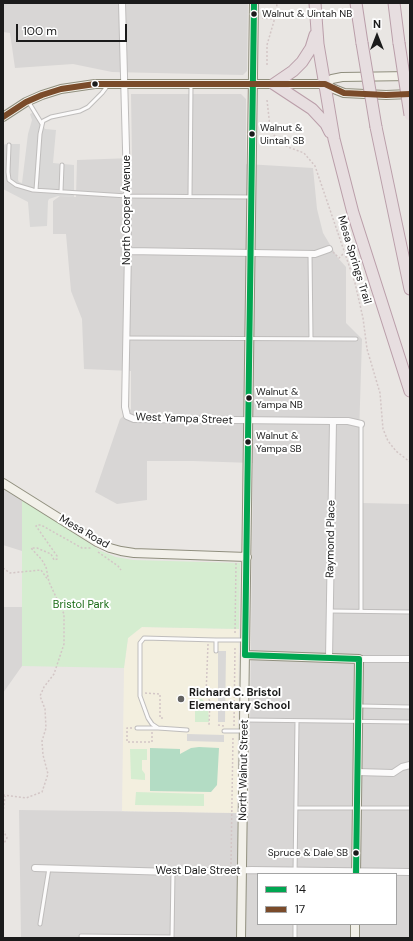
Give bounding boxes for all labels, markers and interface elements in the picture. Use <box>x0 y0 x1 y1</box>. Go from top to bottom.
place label: Walnut & Uintah NB <box>262 8 352 20</box>
marker: Walnut & Uintah NB <box>249 9 259 19</box>
scale bar <box>18 16 129 42</box>
north arrow <box>357 16 397 56</box>
text: N <box>373 17 381 31</box>
text: 100 m <box>23 23 57 39</box>
unlabelled marker <box>90 79 100 89</box>
place label: Walnut & Uintah SB <box>260 122 304 146</box>
marker: Walnut & Uintah SB <box>247 129 257 139</box>
street label: North Cooper Avenue <box>120 155 134 265</box>
street label: Mesa Springs Trail <box>334 214 374 306</box>
place label: Walnut & Yampa NB <box>256 386 303 410</box>
marker: Walnut & Yampa NB <box>244 393 254 403</box>
street label: West Yampa Street <box>135 411 233 427</box>
place label: Walnut & Yampa SB <box>256 430 302 454</box>
marker: Walnut & Yampa SB <box>243 437 253 447</box>
street label: Raymond Place <box>324 500 338 578</box>
street label: Mesa Road <box>57 512 111 552</box>
park label: Bristol Park <box>53 598 109 612</box>
place label: Richard C. Bristol Elementary School <box>189 686 290 712</box>
marker: Richard C. Bristol Elementary School <box>176 694 186 704</box>
street label: North Walnut Street <box>237 719 251 821</box>
place label: Spruce & Dale SB <box>268 847 348 859</box>
marker: Spruce & Dale SB <box>351 848 361 858</box>
street label: West Dale Street <box>155 864 241 878</box>
legend <box>257 873 397 925</box>
text: 14 <box>295 881 306 897</box>
text: 17 <box>295 901 305 917</box>

